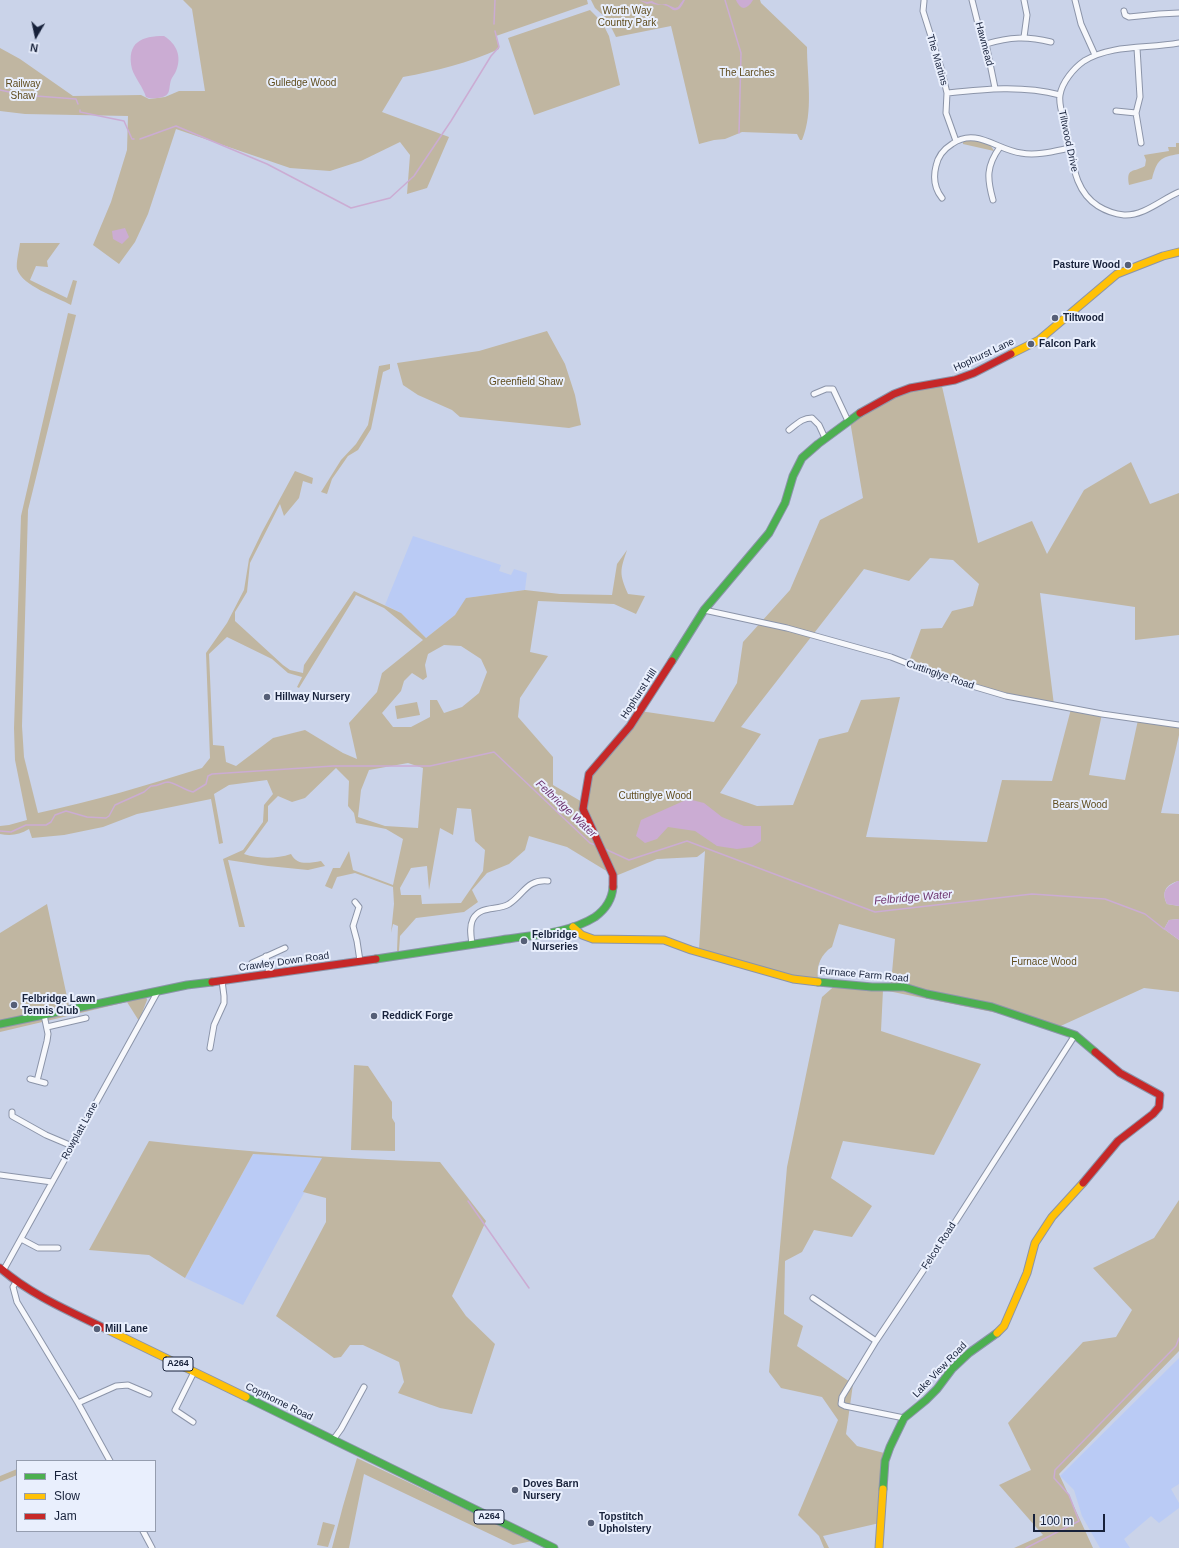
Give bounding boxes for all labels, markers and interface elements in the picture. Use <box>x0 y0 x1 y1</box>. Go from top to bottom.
park label: Worth Way Country Park <box>598 5 656 28</box>
north arrow <box>16 16 56 56</box>
street label: Hawmead <box>972 21 996 67</box>
street label: The Martins <box>924 33 950 87</box>
text: N <box>29 41 39 54</box>
park label: The Larches <box>719 67 775 79</box>
park label: Gulledge Wood <box>268 77 336 89</box>
park label: Railway Shaw <box>5 78 41 102</box>
street label: Tiltwood Drive <box>1056 109 1080 173</box>
place label: Pasture Wood <box>1053 259 1120 271</box>
marker: Pasture Wood <box>1123 260 1133 270</box>
place label: Tiltwood <box>1063 312 1104 324</box>
marker: Tiltwood <box>1050 313 1060 323</box>
street label: Hophurst Lane <box>952 336 1016 374</box>
place label: Falcon Park <box>1039 338 1096 350</box>
marker: Falcon Park <box>1026 339 1036 349</box>
park label: Greenfield Shaw <box>489 376 563 388</box>
street label: Cuttinglye Road <box>904 658 976 692</box>
street label: Hophurst Hill <box>618 667 660 721</box>
place label: Hillway Nursery <box>275 691 350 703</box>
marker: Hillway Nursery <box>262 692 272 702</box>
water label: Felbridge Water <box>533 778 599 840</box>
park label: Cuttinglye Wood <box>618 790 692 802</box>
park label: Bears Wood <box>1053 799 1107 811</box>
water label: Felbridge Water <box>874 888 952 908</box>
place label: Felbridge Nurseries <box>532 929 578 952</box>
marker: Felbridge Nurseries <box>519 936 529 946</box>
street label: Crawley Down Road <box>238 950 330 974</box>
park label: Furnace Wood <box>1011 956 1077 968</box>
street label: Furnace Farm Road <box>819 965 909 985</box>
place label: Felbridge Lawn Tennis Club <box>22 993 95 1016</box>
marker: Felbridge Lawn Tennis Club <box>9 1000 19 1010</box>
place label: ReddicK Forge <box>382 1010 453 1022</box>
marker: ReddicK Forge <box>369 1011 379 1021</box>
street label: Rowplatt Lane <box>59 1100 101 1162</box>
street label: Felcot Road <box>919 1220 959 1272</box>
place label: Mill Lane <box>105 1323 148 1335</box>
marker: Mill Lane <box>92 1324 102 1334</box>
street label: Lake View Road <box>910 1340 970 1400</box>
road number: A264 <box>163 1357 193 1371</box>
street label: Copthorne Road <box>243 1381 315 1423</box>
legend <box>16 1460 156 1532</box>
text: Fast <box>54 1469 77 1483</box>
place label: Doves Barn Nursery <box>523 1478 579 1502</box>
marker: Doves Barn Nursery <box>510 1485 520 1495</box>
text: Slow <box>54 1489 80 1503</box>
scale bar <box>1035 1506 1107 1532</box>
text: Jam <box>54 1509 77 1523</box>
road number: A264 <box>474 1510 504 1524</box>
place label: Topstitch Upholstery <box>599 1511 651 1534</box>
text: 100 m <box>1040 1514 1073 1528</box>
marker: Topstitch Upholstery <box>586 1518 596 1528</box>

